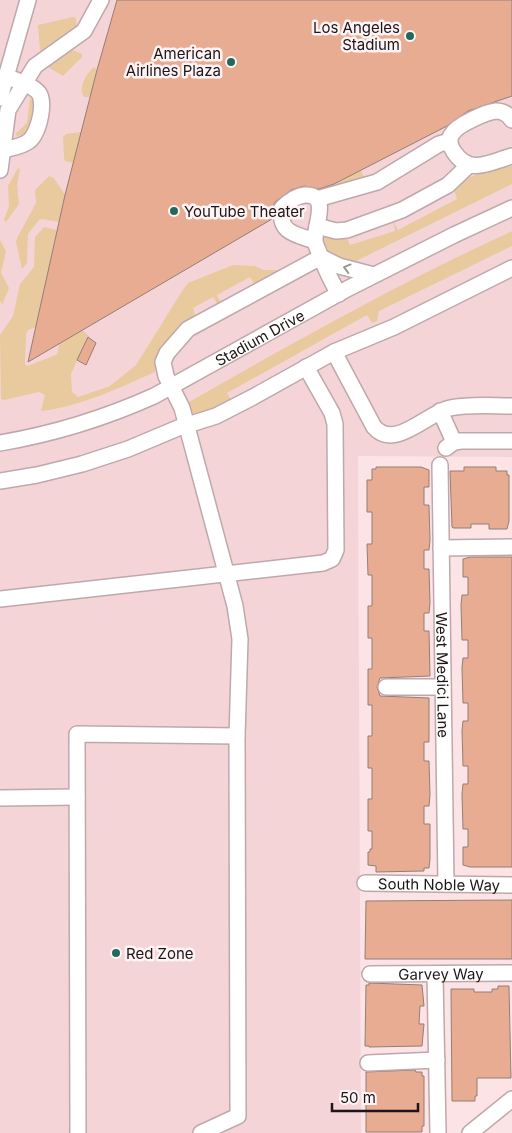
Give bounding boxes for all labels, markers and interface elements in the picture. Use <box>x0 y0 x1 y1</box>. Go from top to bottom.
place label: Los Angeles Stadium <box>313 18 400 54</box>
marker: Los Angeles Stadium <box>404 30 416 42</box>
place label: American Airlines Plaza <box>126 44 221 80</box>
marker: American Airlines Plaza <box>225 56 237 68</box>
place label: YouTube Theater <box>184 202 305 221</box>
marker: YouTube Theater <box>168 205 180 217</box>
one-way arrow <box>343 264 351 274</box>
street label: Stadium Drive <box>211 305 308 370</box>
street label: West Medici Lane <box>433 612 453 738</box>
street label: South Noble Way <box>378 874 501 894</box>
place label: Red Zone <box>126 944 194 963</box>
marker: Red Zone <box>110 947 122 959</box>
street label: Garvey Way <box>398 964 484 983</box>
scale bar <box>332 1080 418 1112</box>
text: 50 m <box>340 1088 376 1107</box>

